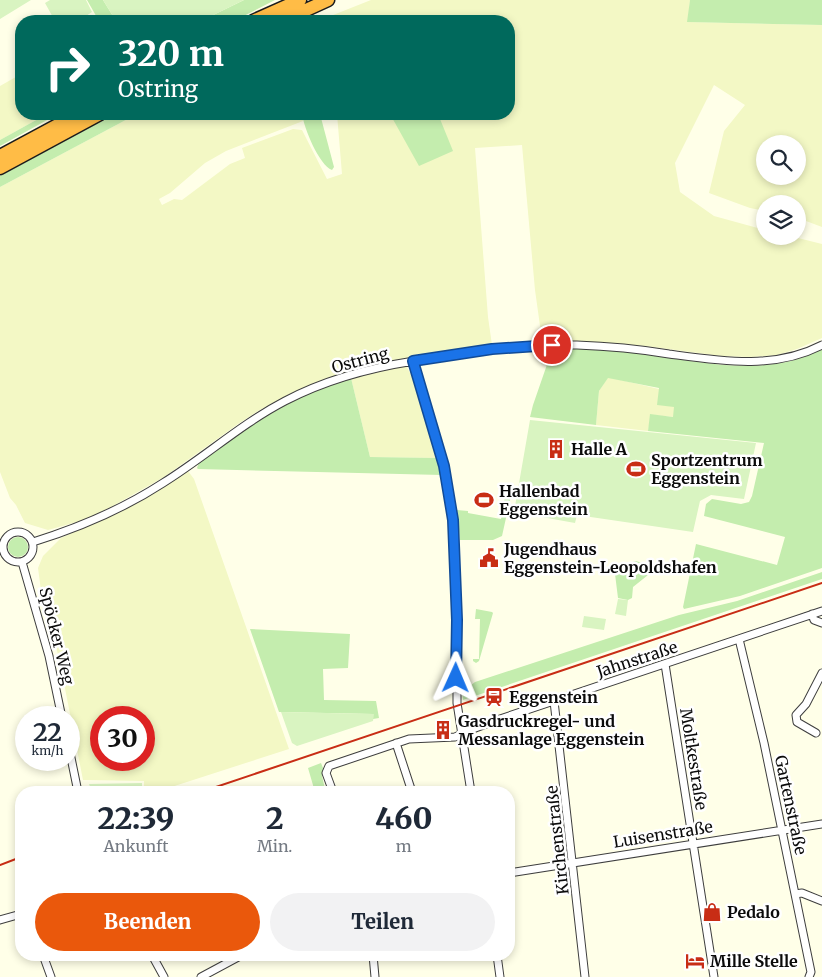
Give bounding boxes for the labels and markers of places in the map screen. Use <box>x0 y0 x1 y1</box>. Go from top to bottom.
pin <box>531 324 573 366</box>
building icon: Halle A <box>545 438 567 460</box>
place label: Halle A <box>571 439 628 459</box>
place label: Sportzentrum Eggenstein <box>651 450 763 488</box>
sports icon: Sportzentrum Eggenstein <box>625 458 647 480</box>
place label: Hallenbad Eggenstein <box>499 481 588 519</box>
sports icon: Hallenbad Eggenstein <box>473 489 495 511</box>
place label: Jugendhaus Eggenstein-Leopoldshafen <box>503 539 717 577</box>
public building icon: Jugendhaus Eggenstein-Leopoldshafen <box>478 547 500 569</box>
station icon: Eggenstein <box>483 686 505 708</box>
place label: Eggenstein <box>509 687 598 707</box>
place label: Gasdruckregel- und Messanlage Eggenstein <box>458 711 645 749</box>
building icon: Gasdruckregel- und Messanlage Eggenstein <box>432 719 454 741</box>
shop icon: Pedalo <box>701 901 723 923</box>
place label: Pedalo <box>727 902 780 922</box>
hotel icon: Mille Stelle <box>684 950 706 972</box>
place label: Mille Stelle <box>710 951 798 971</box>

